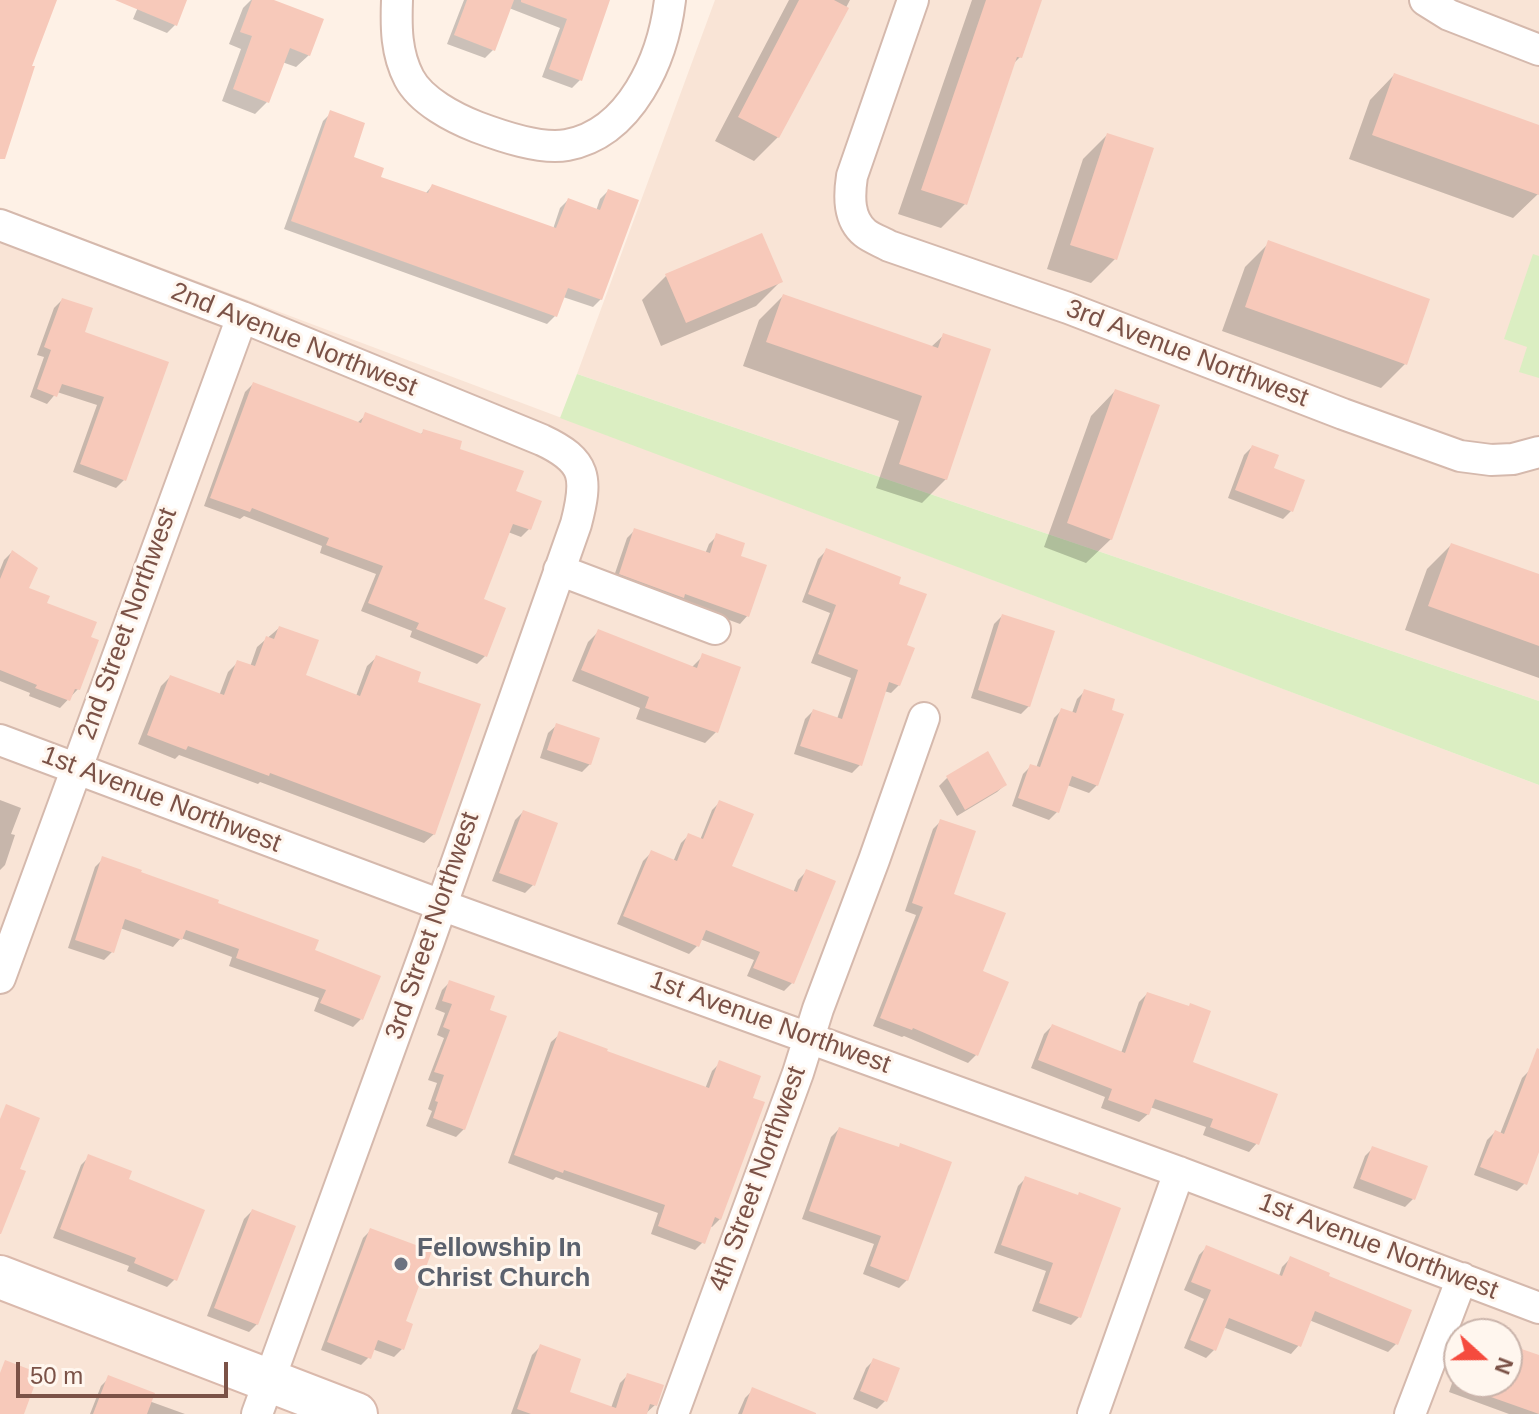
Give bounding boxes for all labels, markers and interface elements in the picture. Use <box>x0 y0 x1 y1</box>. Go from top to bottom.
street label: 2nd Avenue Northwest <box>166 276 422 404</box>
street label: 3rd Avenue Northwest <box>1062 293 1312 415</box>
street label: 2nd Street Northwest <box>72 504 184 744</box>
street label: 1st Avenue Northwest <box>37 740 285 860</box>
street label: 3rd Street Northwest <box>379 808 487 1044</box>
street label: 1st Avenue Northwest <box>645 965 895 1081</box>
street label: 4th Street Northwest <box>703 1062 813 1296</box>
street label: 1st Avenue Northwest <box>1254 1187 1502 1307</box>
place label: Fellowship In Christ Church <box>417 1233 590 1294</box>
marker: Fellowship In Christ Church <box>392 1255 410 1273</box>
north arrow <box>1443 1318 1523 1398</box>
scale bar <box>20 1346 232 1396</box>
text: N <box>1489 1354 1519 1378</box>
text: 50 m <box>30 1362 83 1389</box>

